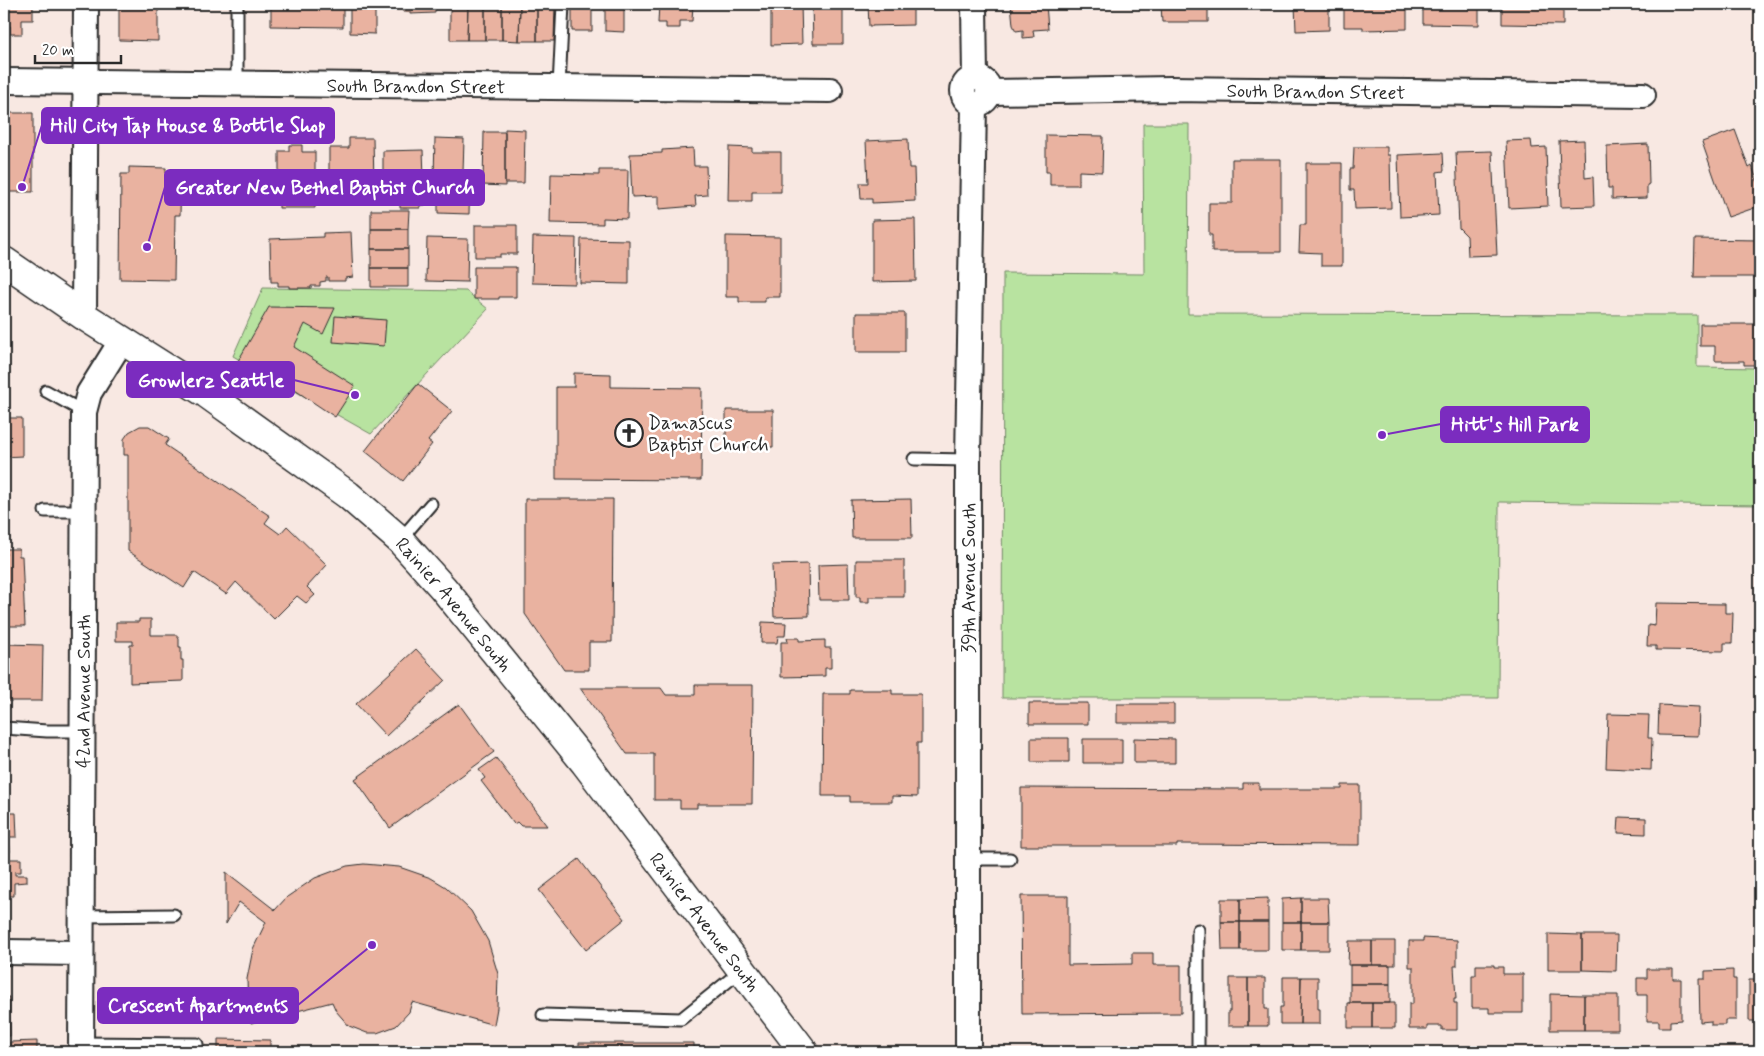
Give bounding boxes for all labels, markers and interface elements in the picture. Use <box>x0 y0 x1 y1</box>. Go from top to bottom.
scale bar <box>35 32 121 64</box>
text: 20 m <box>42 41 74 61</box>
street label: South Brandon Street <box>326 74 505 100</box>
street label: South Brandon Street <box>1226 79 1405 106</box>
callout: Hill City Tap House & Bottle Shop <box>42 108 334 143</box>
text: Hill City Tap House & Bottle Shop <box>50 113 326 140</box>
callout: Greater New Bethel Baptist Church <box>165 170 484 205</box>
text: Greater New Bethel Baptist Church <box>175 175 475 202</box>
callout: Growlerz Seattle <box>127 362 294 397</box>
text: Growlerz Seattle <box>138 368 285 395</box>
callout: Hitt's Hill Park <box>1441 407 1589 442</box>
place label: Damascus Baptist Church <box>648 411 769 458</box>
text: Hitt's Hill Park <box>1451 412 1579 439</box>
church icon: Damascus Baptist Church <box>614 418 644 448</box>
street label: 39th Avenue South <box>957 503 982 653</box>
street label: Rainier Avenue South <box>389 532 517 678</box>
street label: 42nd Avenue South <box>71 614 97 768</box>
street label: Rainier Avenue South <box>643 848 765 997</box>
callout: Crescent Apartments <box>98 988 298 1023</box>
text: Crescent Apartments <box>108 993 288 1021</box>

